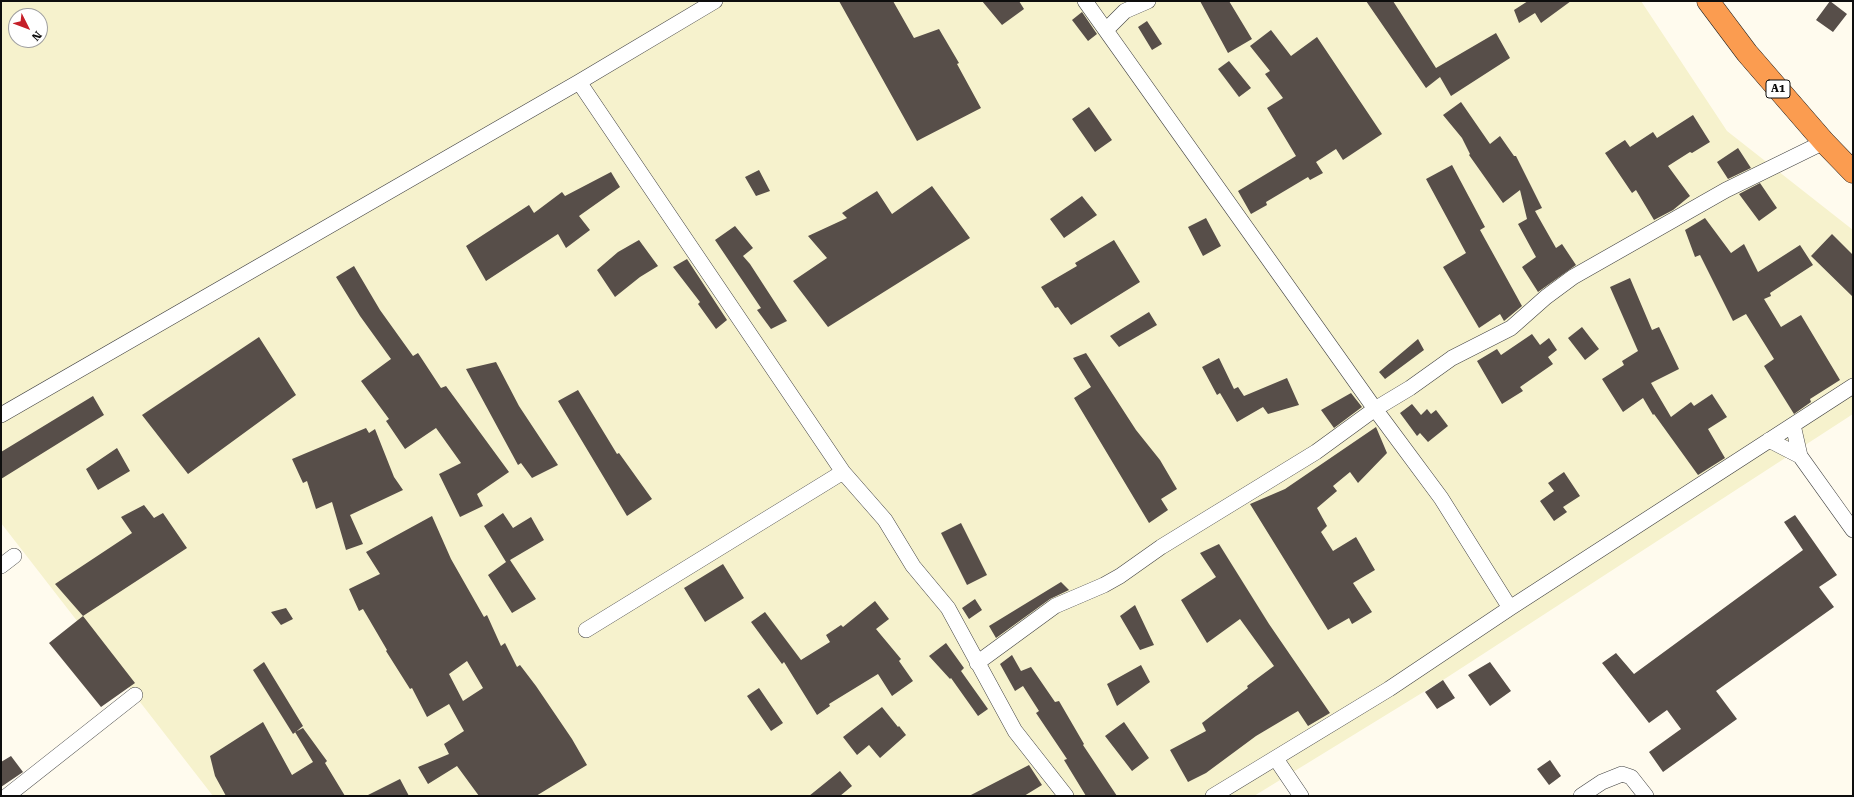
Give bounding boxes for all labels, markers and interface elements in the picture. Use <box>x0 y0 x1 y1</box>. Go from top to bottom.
north arrow <box>8 8 48 48</box>
text: N <box>29 28 44 43</box>
road number: A1 <box>1766 80 1790 98</box>

